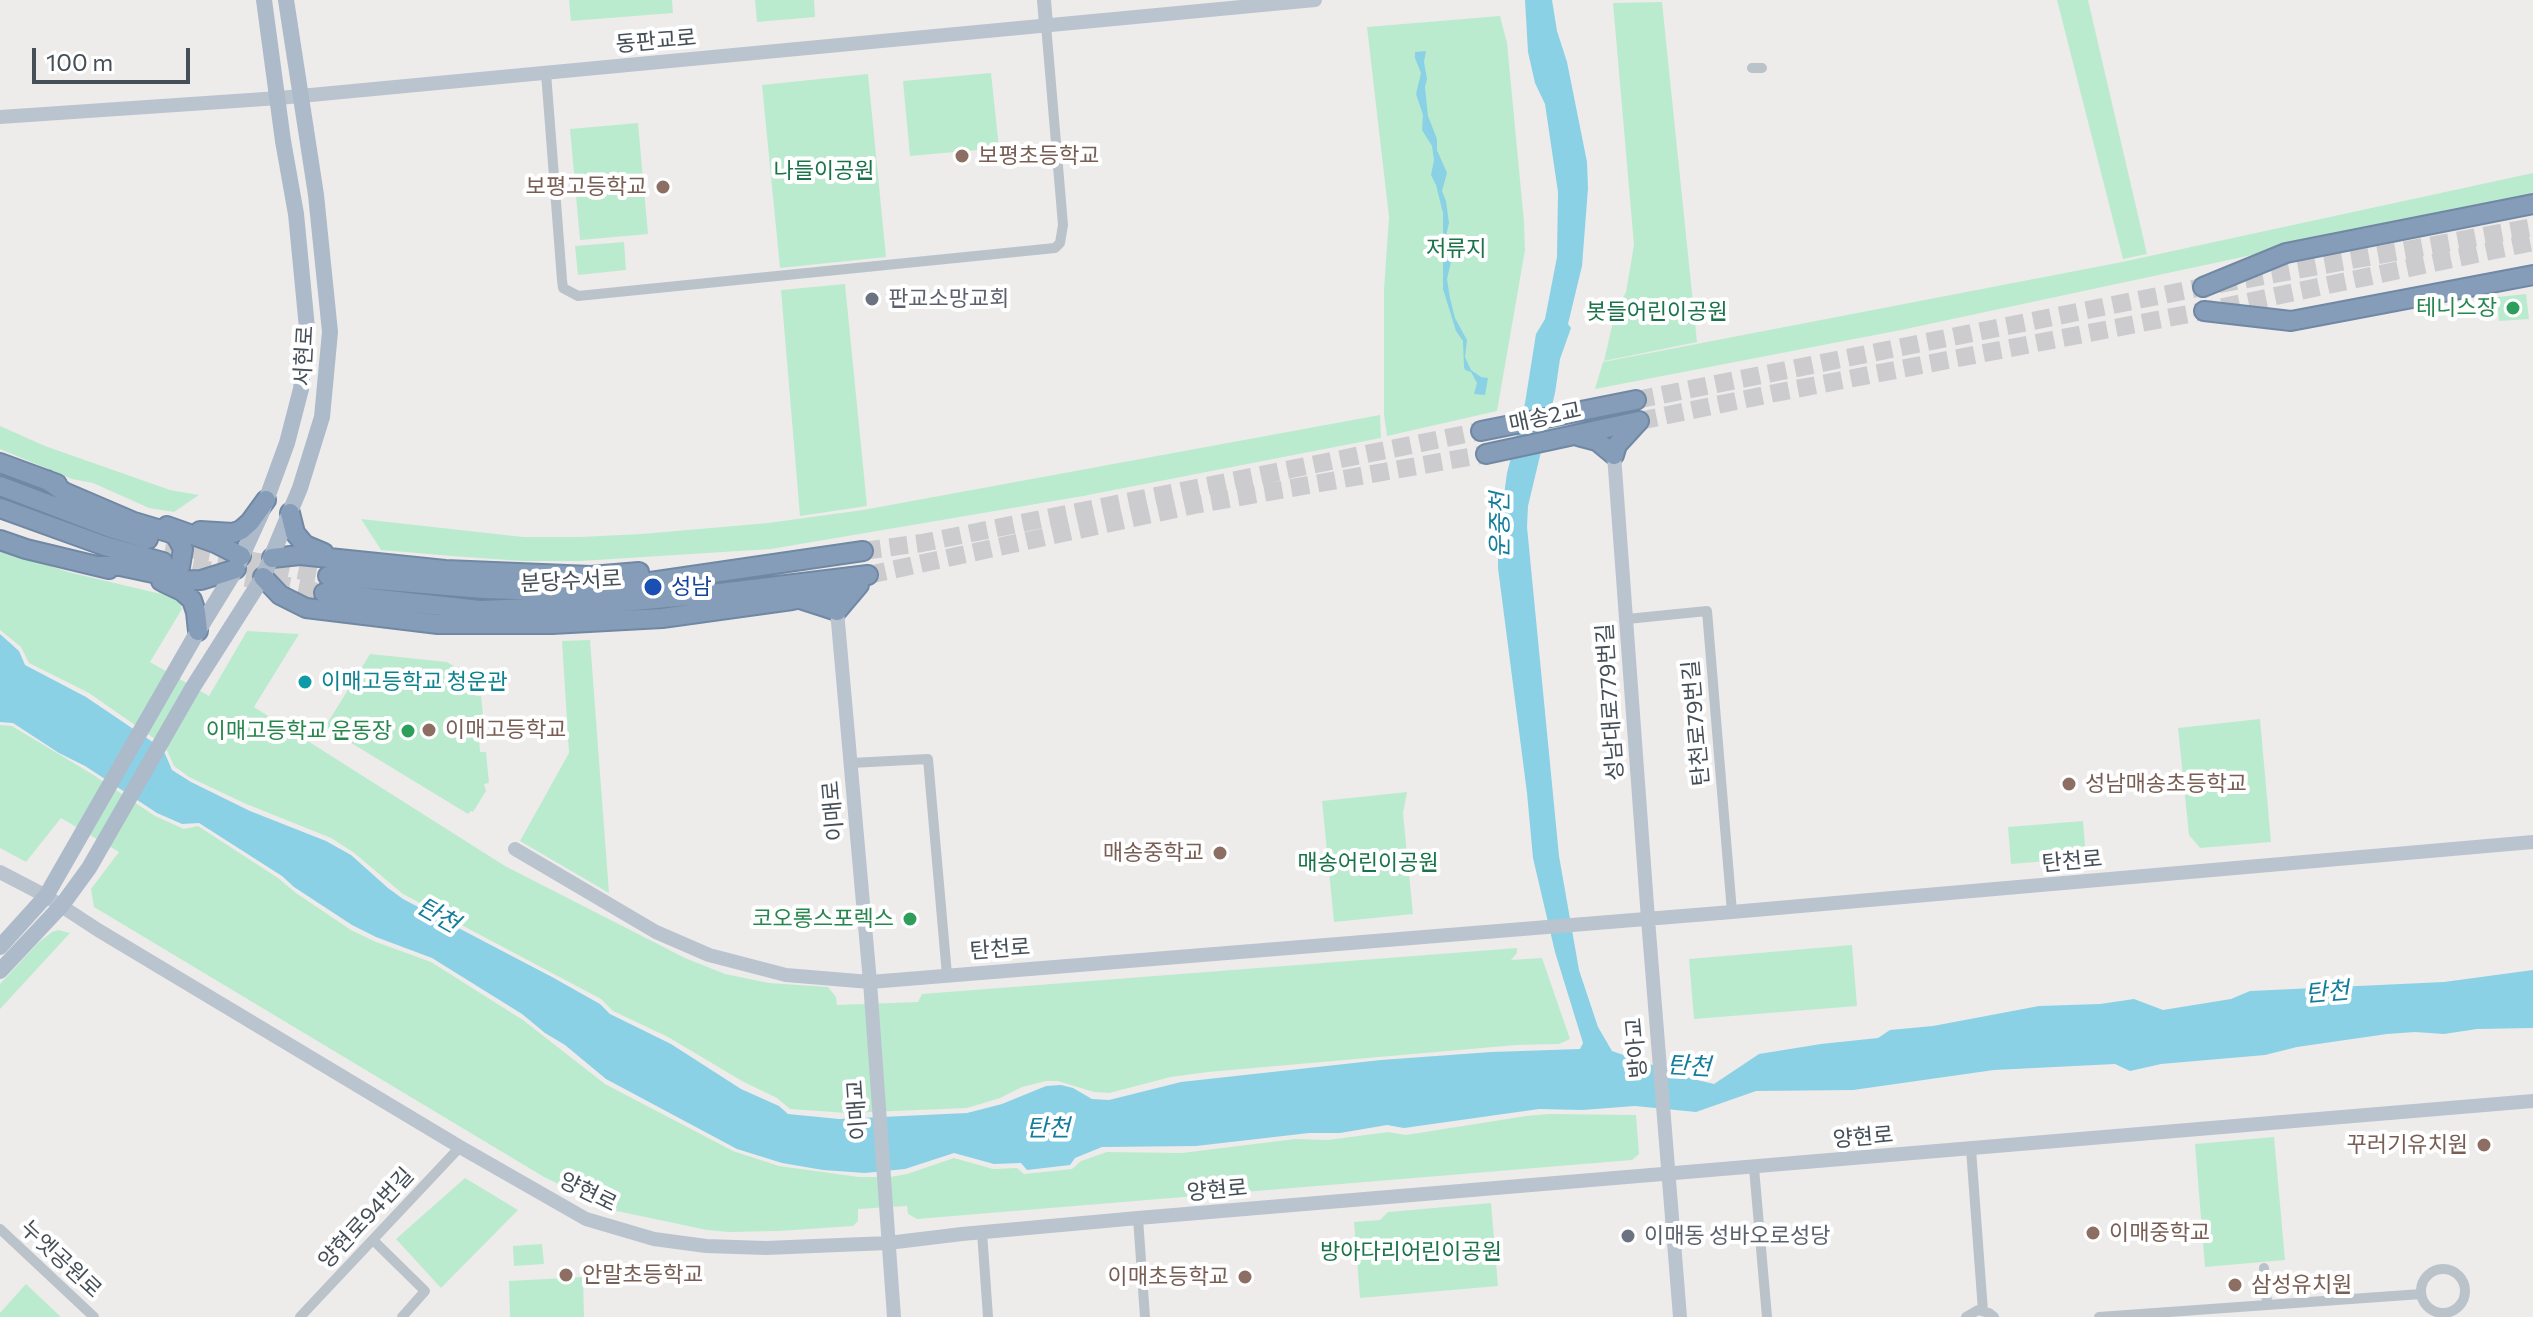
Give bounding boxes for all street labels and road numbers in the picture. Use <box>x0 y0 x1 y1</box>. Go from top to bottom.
street label: 동판교로 <box>615 24 697 58</box>
street label: 서현로 <box>289 325 319 387</box>
street label: 매송2교 <box>1507 397 1583 437</box>
street label: 분당수서로 <box>520 565 622 597</box>
street label: 성남대로779번길 <box>1591 622 1629 782</box>
street label: 탄천로79번길 <box>1677 659 1715 787</box>
street label: 이매로 <box>817 780 849 842</box>
street label: 탄천로 <box>2041 845 2103 877</box>
street label: 탄천로 <box>969 934 1031 964</box>
street label: 방아교 <box>1620 1017 1652 1079</box>
street label: 이매교 <box>842 1079 872 1141</box>
street label: 양현로 <box>1832 1121 1894 1153</box>
street label: 양현로94번길 <box>313 1162 419 1274</box>
street label: 양현로 <box>555 1167 621 1217</box>
street label: 양현로 <box>1186 1174 1248 1206</box>
street label: 누엣공원로 <box>15 1215 107 1303</box>

